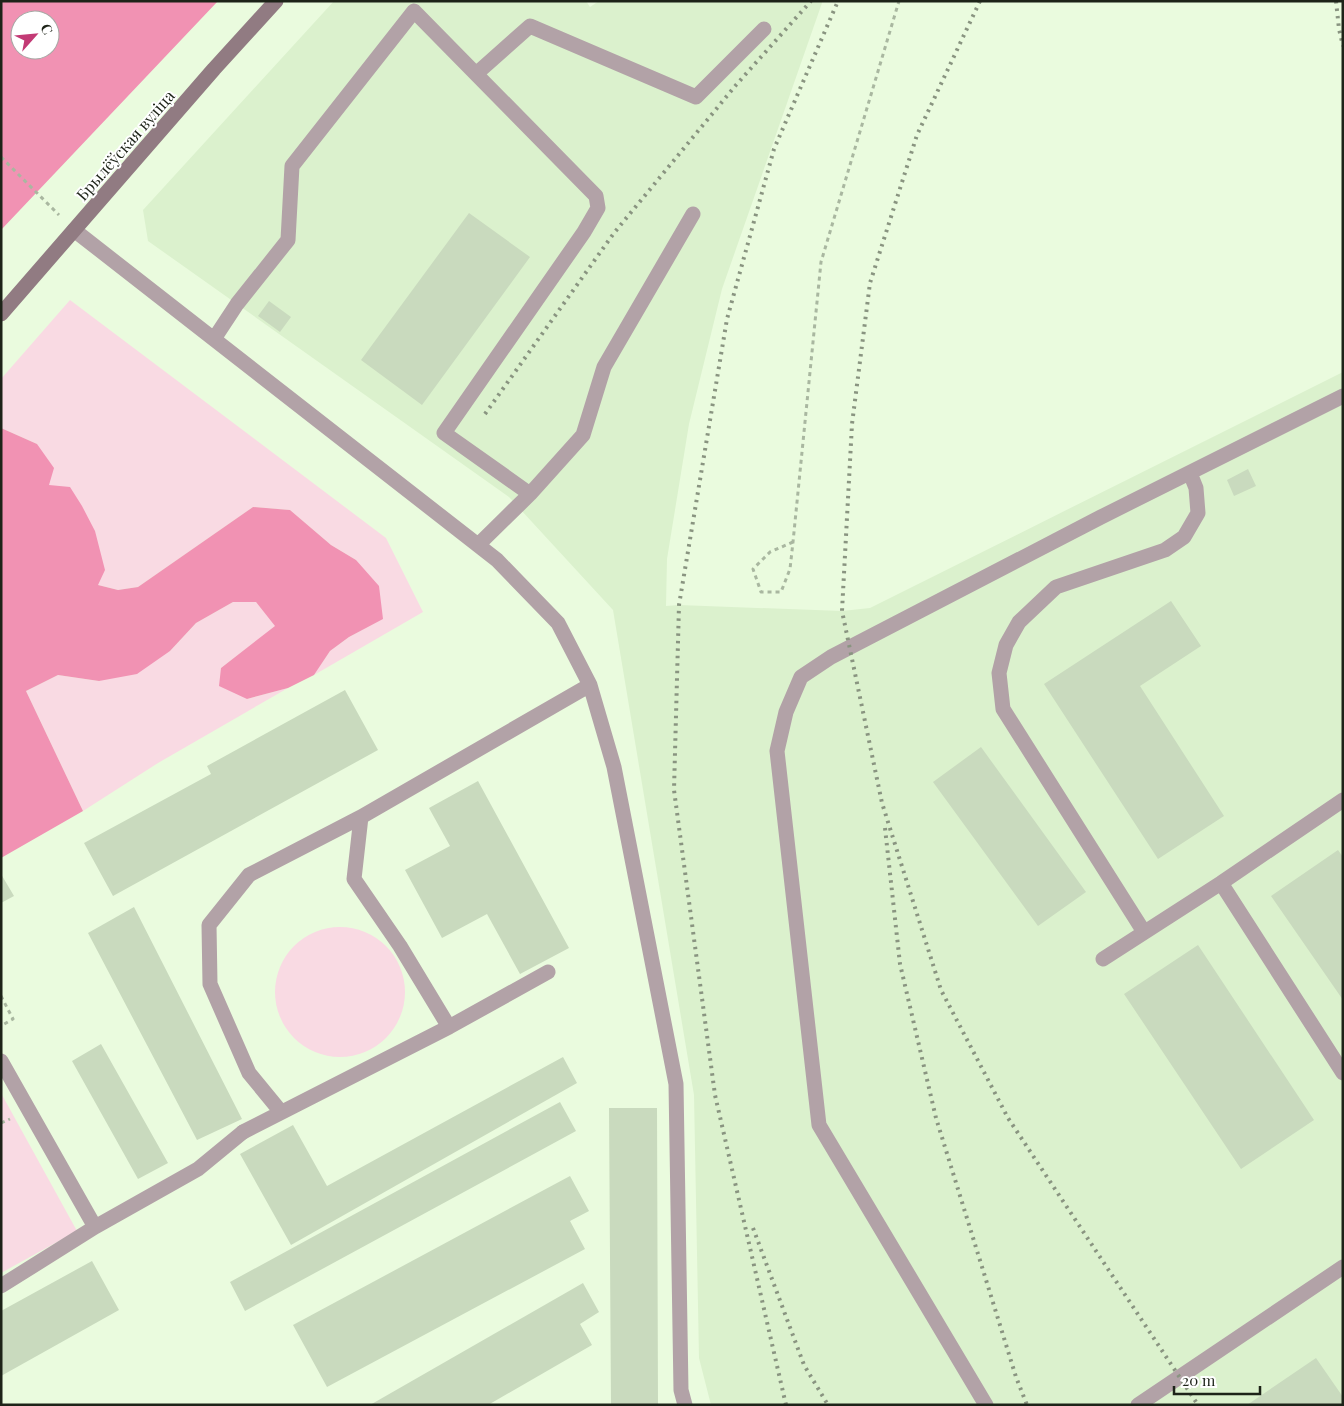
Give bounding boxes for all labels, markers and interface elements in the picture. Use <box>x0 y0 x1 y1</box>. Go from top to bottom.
north arrow <box>10 10 60 60</box>
text: С <box>36 20 58 38</box>
street label: Брылёўская вуліца <box>71 85 179 205</box>
scale bar <box>1174 1364 1260 1396</box>
text: 20 m <box>1182 1370 1216 1390</box>

